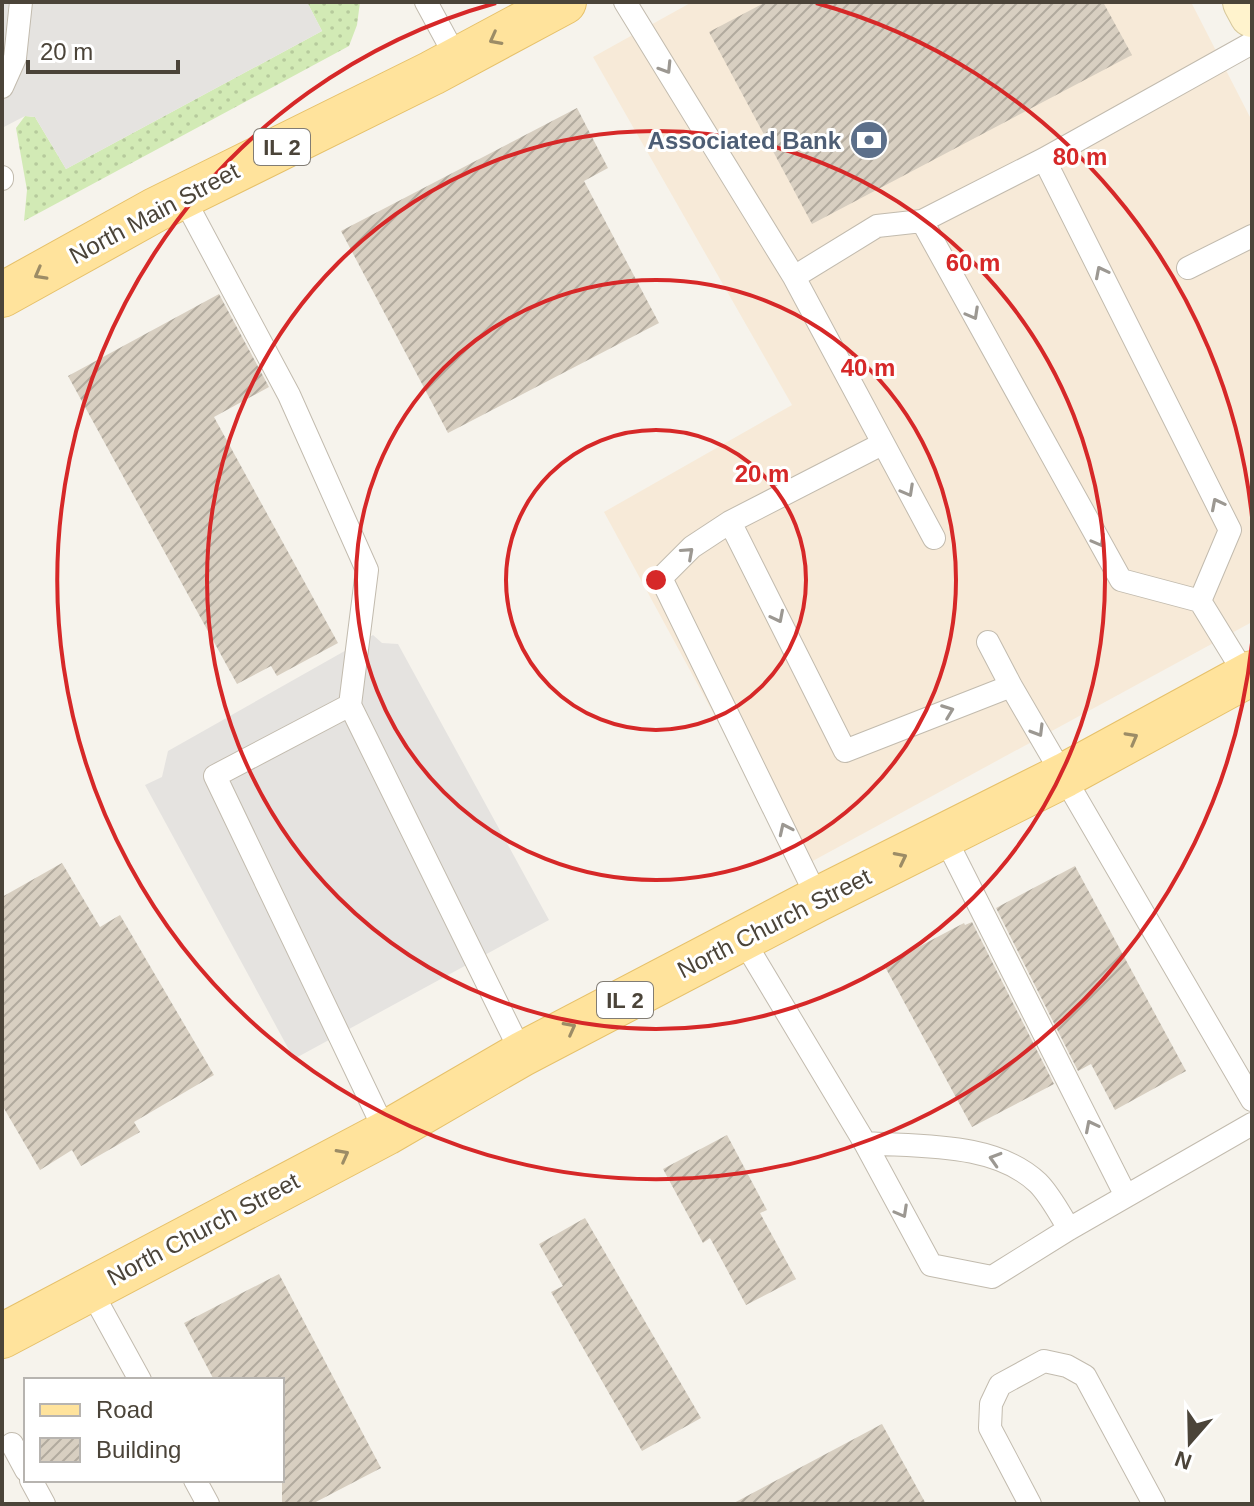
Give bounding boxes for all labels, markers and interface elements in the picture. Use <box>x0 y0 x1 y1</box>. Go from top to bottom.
scale bar <box>28 24 178 74</box>
one-way arrow <box>488 29 503 44</box>
text: 20 m <box>40 38 93 65</box>
one-way arrow <box>656 60 671 74</box>
bank icon: Associated Bank <box>848 119 890 161</box>
place label: Associated Bank <box>648 127 842 154</box>
road number: IL 2 <box>254 129 310 165</box>
text: 80 m <box>1053 143 1107 170</box>
street label: North Main Street <box>65 157 244 269</box>
text: 60 m <box>946 249 1000 276</box>
one-way arrow <box>34 264 49 280</box>
one-way arrow <box>1095 265 1111 280</box>
one-way arrow <box>963 305 979 320</box>
text: 40 m <box>841 354 895 381</box>
text: 20 m <box>735 460 789 487</box>
one-way arrow <box>898 482 914 497</box>
one-way arrow <box>1212 498 1227 513</box>
one-way arrow <box>1090 533 1105 547</box>
one-way arrow <box>678 548 693 563</box>
centre of rings <box>642 566 670 594</box>
one-way arrow <box>768 609 783 624</box>
one-way arrow <box>940 704 954 721</box>
one-way arrow <box>1028 722 1044 737</box>
one-way arrow <box>1123 733 1138 748</box>
one-way arrow <box>778 822 794 837</box>
one-way arrow <box>892 852 907 867</box>
street label: North Church Street <box>673 862 876 983</box>
road number: IL 2 <box>597 982 653 1018</box>
one-way arrow <box>562 1023 576 1038</box>
one-way arrow <box>1086 1120 1101 1135</box>
one-way arrow <box>335 1150 349 1165</box>
one-way arrow <box>988 1152 1002 1168</box>
street label: North Church Street <box>102 1167 304 1291</box>
one-way arrow <box>893 1203 908 1218</box>
legend <box>24 1378 284 1482</box>
text: Road <box>96 1396 153 1423</box>
north arrow <box>1150 1402 1230 1482</box>
text: Building <box>96 1436 181 1463</box>
text: N <box>1172 1446 1195 1475</box>

